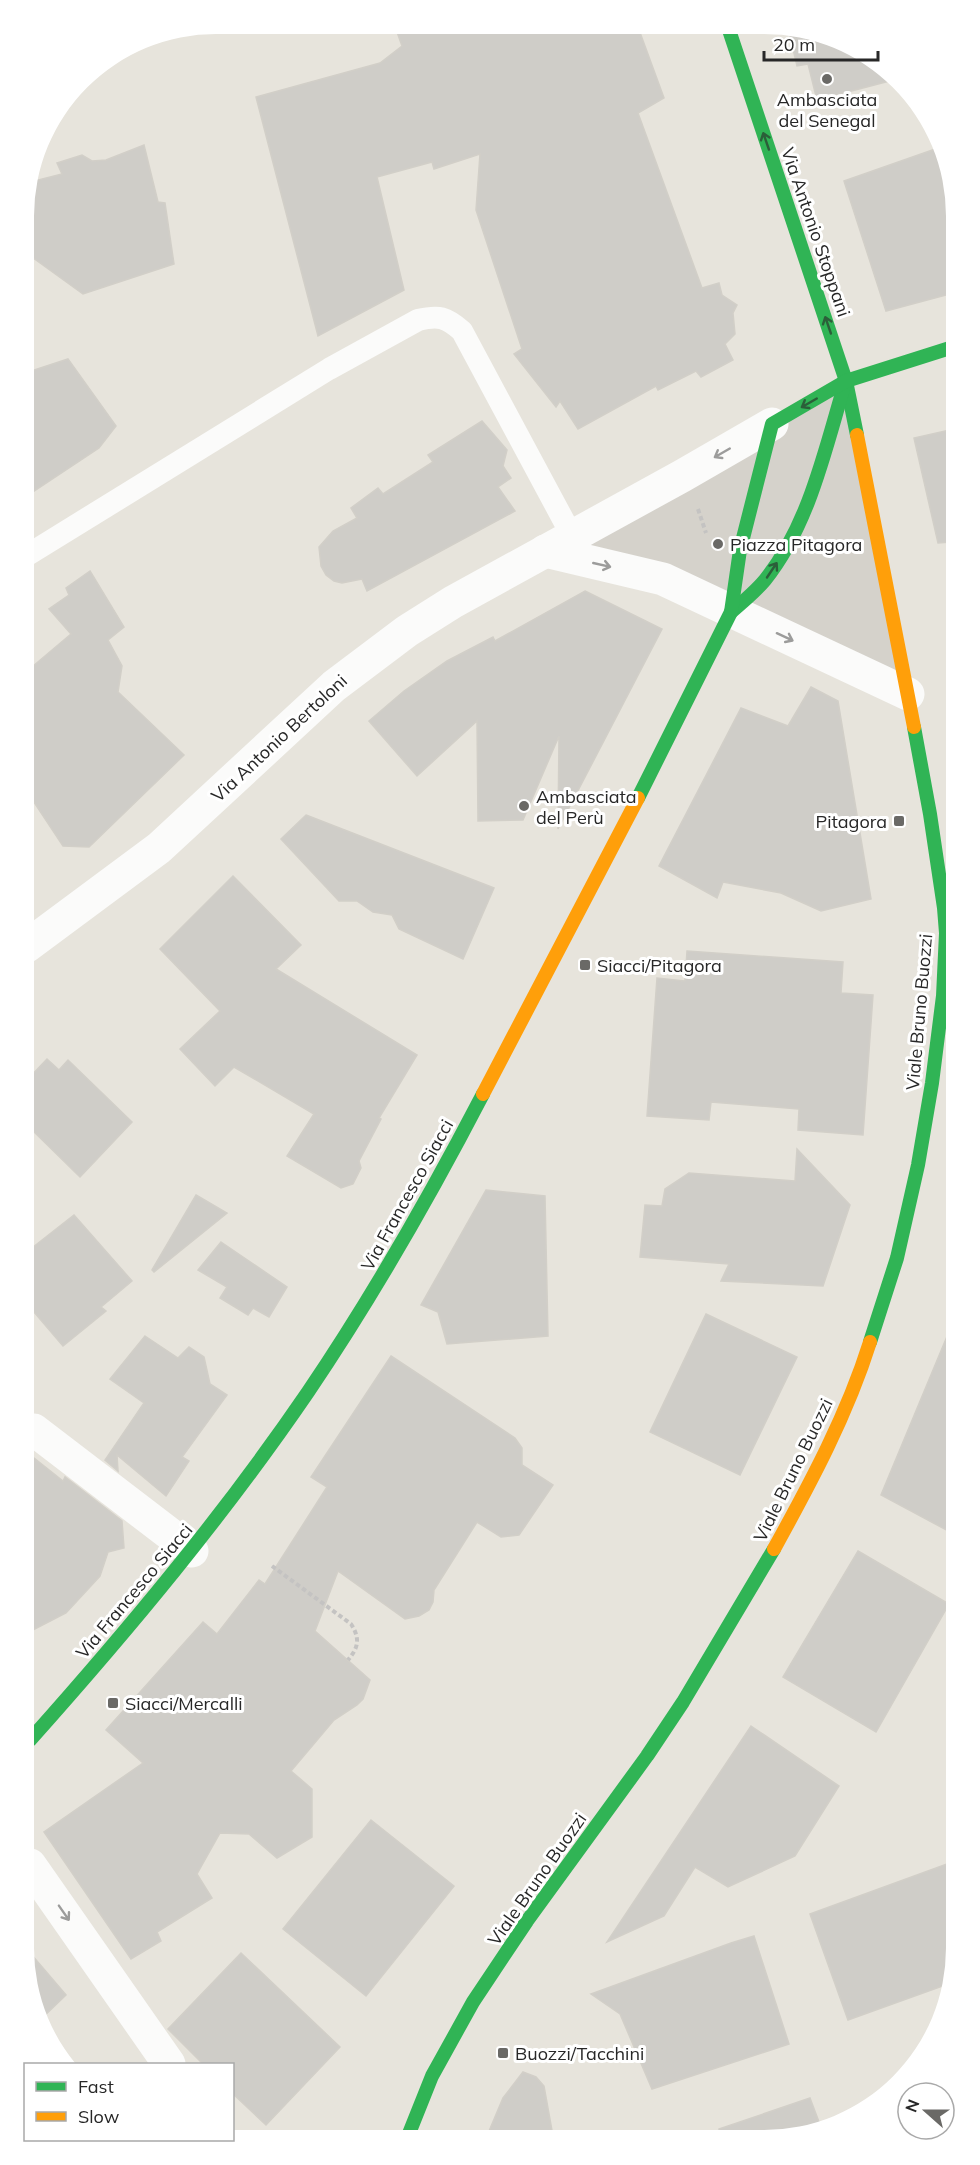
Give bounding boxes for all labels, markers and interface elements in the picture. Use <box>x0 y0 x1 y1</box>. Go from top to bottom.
scale bar <box>764 24 878 62</box>
text: 20 m <box>773 33 815 56</box>
marker: Ambasciata del Senegal <box>820 72 834 86</box>
place label: Ambasciata del Senegal <box>777 88 877 132</box>
one-way arrow <box>760 132 771 150</box>
street label: Via Antonio Stoppani <box>776 144 856 320</box>
one-way arrow <box>822 316 833 335</box>
one-way arrow <box>801 397 818 409</box>
one-way arrow <box>713 448 730 460</box>
place label: Piazza Pitagora <box>730 533 862 556</box>
marker: Piazza Pitagora <box>711 537 725 551</box>
one-way arrow <box>592 559 611 571</box>
one-way arrow <box>766 563 778 579</box>
one-way arrow <box>775 632 793 643</box>
street label: Via Antonio Bertoloni <box>206 669 352 807</box>
place label: Ambasciata del Perù <box>536 785 637 829</box>
marker: Ambasciata del Perù <box>517 799 531 813</box>
place label: Pitagora <box>816 810 887 833</box>
marker: Pitagora <box>892 814 906 828</box>
street label: Viale Bruno Buozzi <box>901 933 937 1091</box>
place label: Siacci/Pitagora <box>597 954 722 977</box>
marker: Siacci/Pitagora <box>578 958 592 972</box>
street label: Via Francesco Siacci <box>356 1115 458 1275</box>
street label: Viale Bruno Buozzi <box>748 1394 838 1546</box>
street label: Via Francesco Siacci <box>71 1519 197 1663</box>
place label: Siacci/Mercalli <box>125 1692 243 1715</box>
marker: Siacci/Mercalli <box>106 1696 120 1710</box>
street label: Viale Bruno Buozzi <box>483 1808 591 1950</box>
one-way arrow <box>58 1904 70 1921</box>
place label: Buozzi/Tacchini <box>515 2042 644 2065</box>
marker: Buozzi/Tacchini <box>496 2046 510 2060</box>
legend <box>24 2063 234 2141</box>
text: Fast <box>78 2075 114 2098</box>
north arrow <box>896 2081 956 2141</box>
text: N <box>900 2096 923 2115</box>
text: Slow <box>78 2105 120 2128</box>

